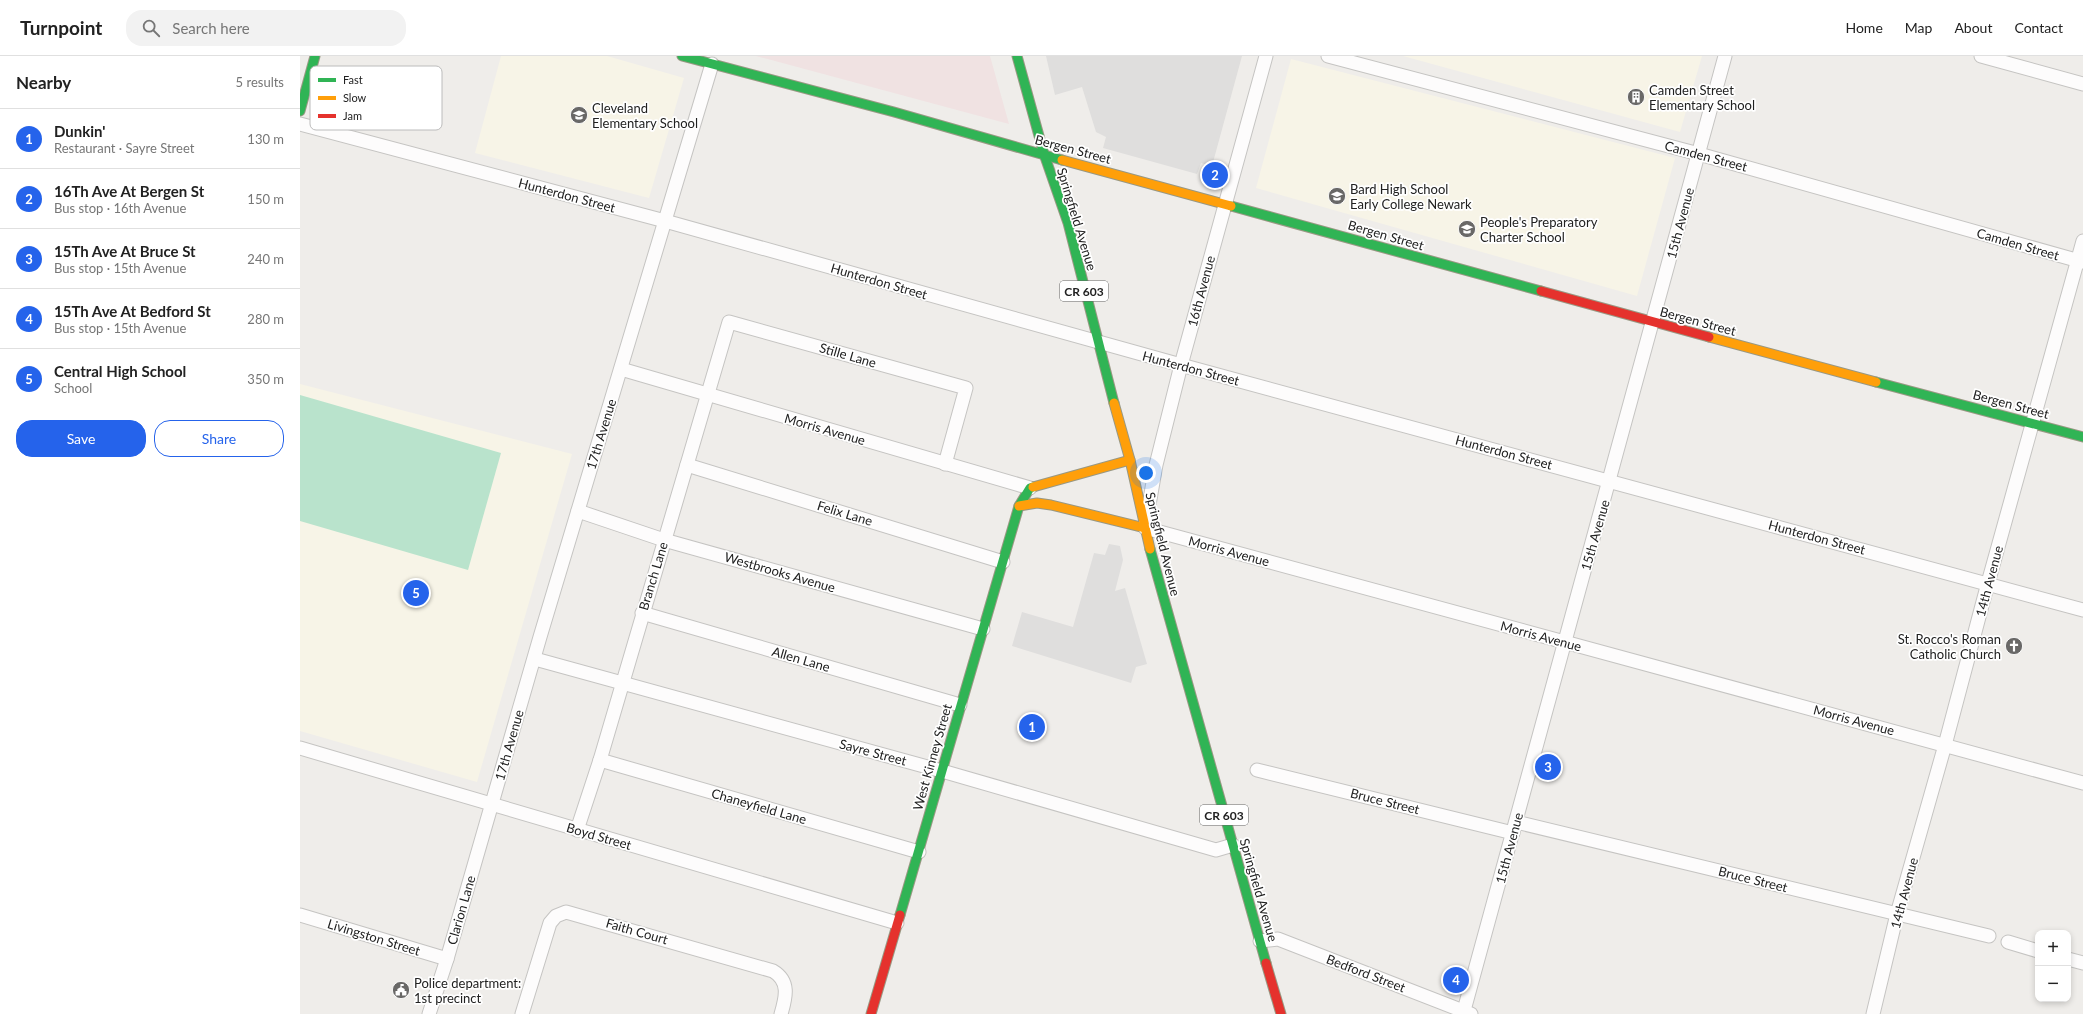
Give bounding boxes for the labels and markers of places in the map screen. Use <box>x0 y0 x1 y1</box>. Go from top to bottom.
place label: Camden Street Elementary School <box>1649 82 1755 113</box>
building icon: Camden Street Elementary School <box>1626 87 1646 107</box>
place label: Cleveland Elementary School <box>592 100 698 131</box>
school or university icon: Cleveland Elementary School <box>569 105 589 125</box>
pin: 2 <box>1202 160 1228 190</box>
place label: Bard High School Early College Newark <box>1350 181 1472 212</box>
school or university icon: Bard High School Early College Newark <box>1327 186 1347 206</box>
place label: People's Preparatory Charter School <box>1480 214 1598 245</box>
school or university icon: People's Preparatory Charter School <box>1457 219 1477 239</box>
pin: 5 <box>403 578 429 608</box>
place label: St. Rocco's Roman Catholic Church <box>1898 631 2001 662</box>
church icon: St. Rocco's Roman Catholic Church <box>2004 636 2024 656</box>
pin: 1 <box>1019 712 1045 742</box>
pin: 3 <box>1535 752 1561 782</box>
pin: 4 <box>1443 965 1469 995</box>
place label: Police department: 1st precinct <box>414 975 521 1006</box>
public building icon: Police department: 1st precinct <box>391 980 411 1000</box>

